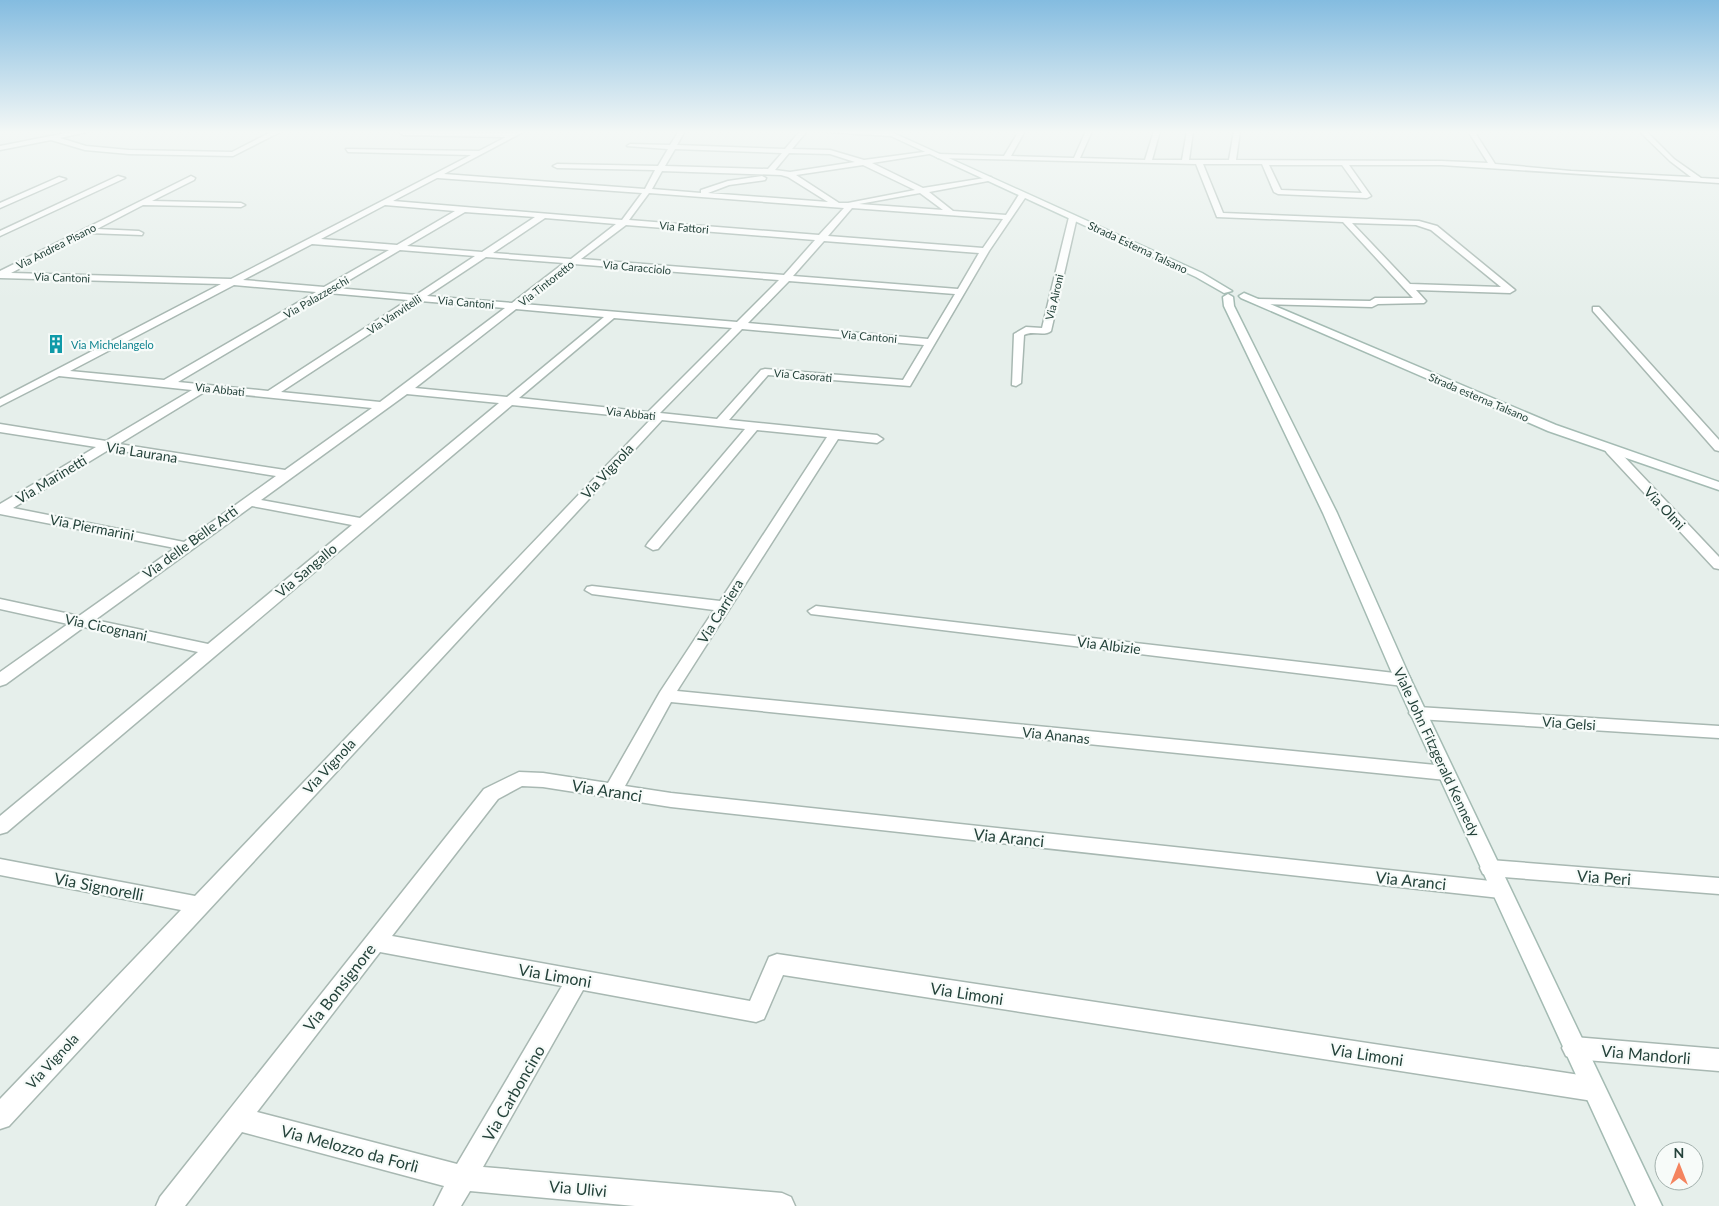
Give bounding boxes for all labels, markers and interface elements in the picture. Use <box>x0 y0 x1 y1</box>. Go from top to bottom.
street label: Via Fattori <box>659 218 710 236</box>
street label: Strada Esterna Talsano <box>1086 218 1190 276</box>
street label: Via Andrea Pisano <box>14 220 98 272</box>
street label: Via Tintoretto <box>516 257 576 309</box>
street label: Via Caracciolo <box>602 258 672 276</box>
street label: Via Cantoni <box>34 270 91 284</box>
street label: Via Aironi <box>1042 272 1066 321</box>
street label: Via Palazzeschi <box>281 273 351 321</box>
street label: Via Vanvitelli <box>364 291 424 336</box>
street label: Via Cantoni <box>437 293 495 311</box>
street label: Via Cantoni <box>840 327 898 345</box>
building icon: Via Michelangelo <box>45 333 67 355</box>
place label: Via Michelangelo <box>71 338 154 351</box>
street label: Via Casorati <box>773 366 833 384</box>
street label: Strada esterna Talsano <box>1427 370 1531 424</box>
street label: Via Abbati <box>194 380 246 398</box>
street label: Via Abbati <box>605 404 657 422</box>
street label: Via Laurana <box>105 438 179 466</box>
street label: Via Vignola <box>577 440 637 502</box>
street label: Via Marinetti <box>12 451 90 507</box>
street label: Via Olmi <box>1641 483 1689 533</box>
street label: Via delle Belle Arti <box>139 502 241 582</box>
street label: Via Piermarini <box>48 510 136 544</box>
street label: Via Sangallo <box>272 540 340 600</box>
street label: Via Carriera <box>694 576 746 646</box>
street label: Via Cicognani <box>63 610 149 644</box>
street label: Via Albizie <box>1076 633 1142 657</box>
street label: Viale John Fitzgerald Kennedy <box>1390 665 1484 840</box>
street label: Via Gelsi <box>1542 713 1596 733</box>
street label: Via Ananas <box>1021 723 1091 747</box>
street label: Via Vignola <box>299 735 359 797</box>
street label: Via Aranci <box>570 775 644 805</box>
street label: Via Aranci <box>973 824 1045 850</box>
street label: Via Peri <box>1576 866 1632 888</box>
street label: Via Aranci <box>1375 867 1447 893</box>
street label: Via Signorelli <box>53 868 145 904</box>
street label: Via Bonsignore <box>299 939 379 1035</box>
street label: Via Limoni <box>517 959 593 991</box>
street label: Via Limoni <box>929 978 1005 1008</box>
street label: Via Vignola <box>22 1030 82 1092</box>
street label: Via Limoni <box>1329 1039 1405 1069</box>
street label: Via Mandorli <box>1600 1041 1692 1067</box>
street label: Via Carboncino <box>478 1042 548 1144</box>
street label: Via Melozzo da Forlì <box>279 1120 421 1176</box>
north arrow <box>1654 1141 1704 1191</box>
text: N <box>1674 1144 1684 1161</box>
street label: Via Ulivi <box>548 1176 608 1200</box>

